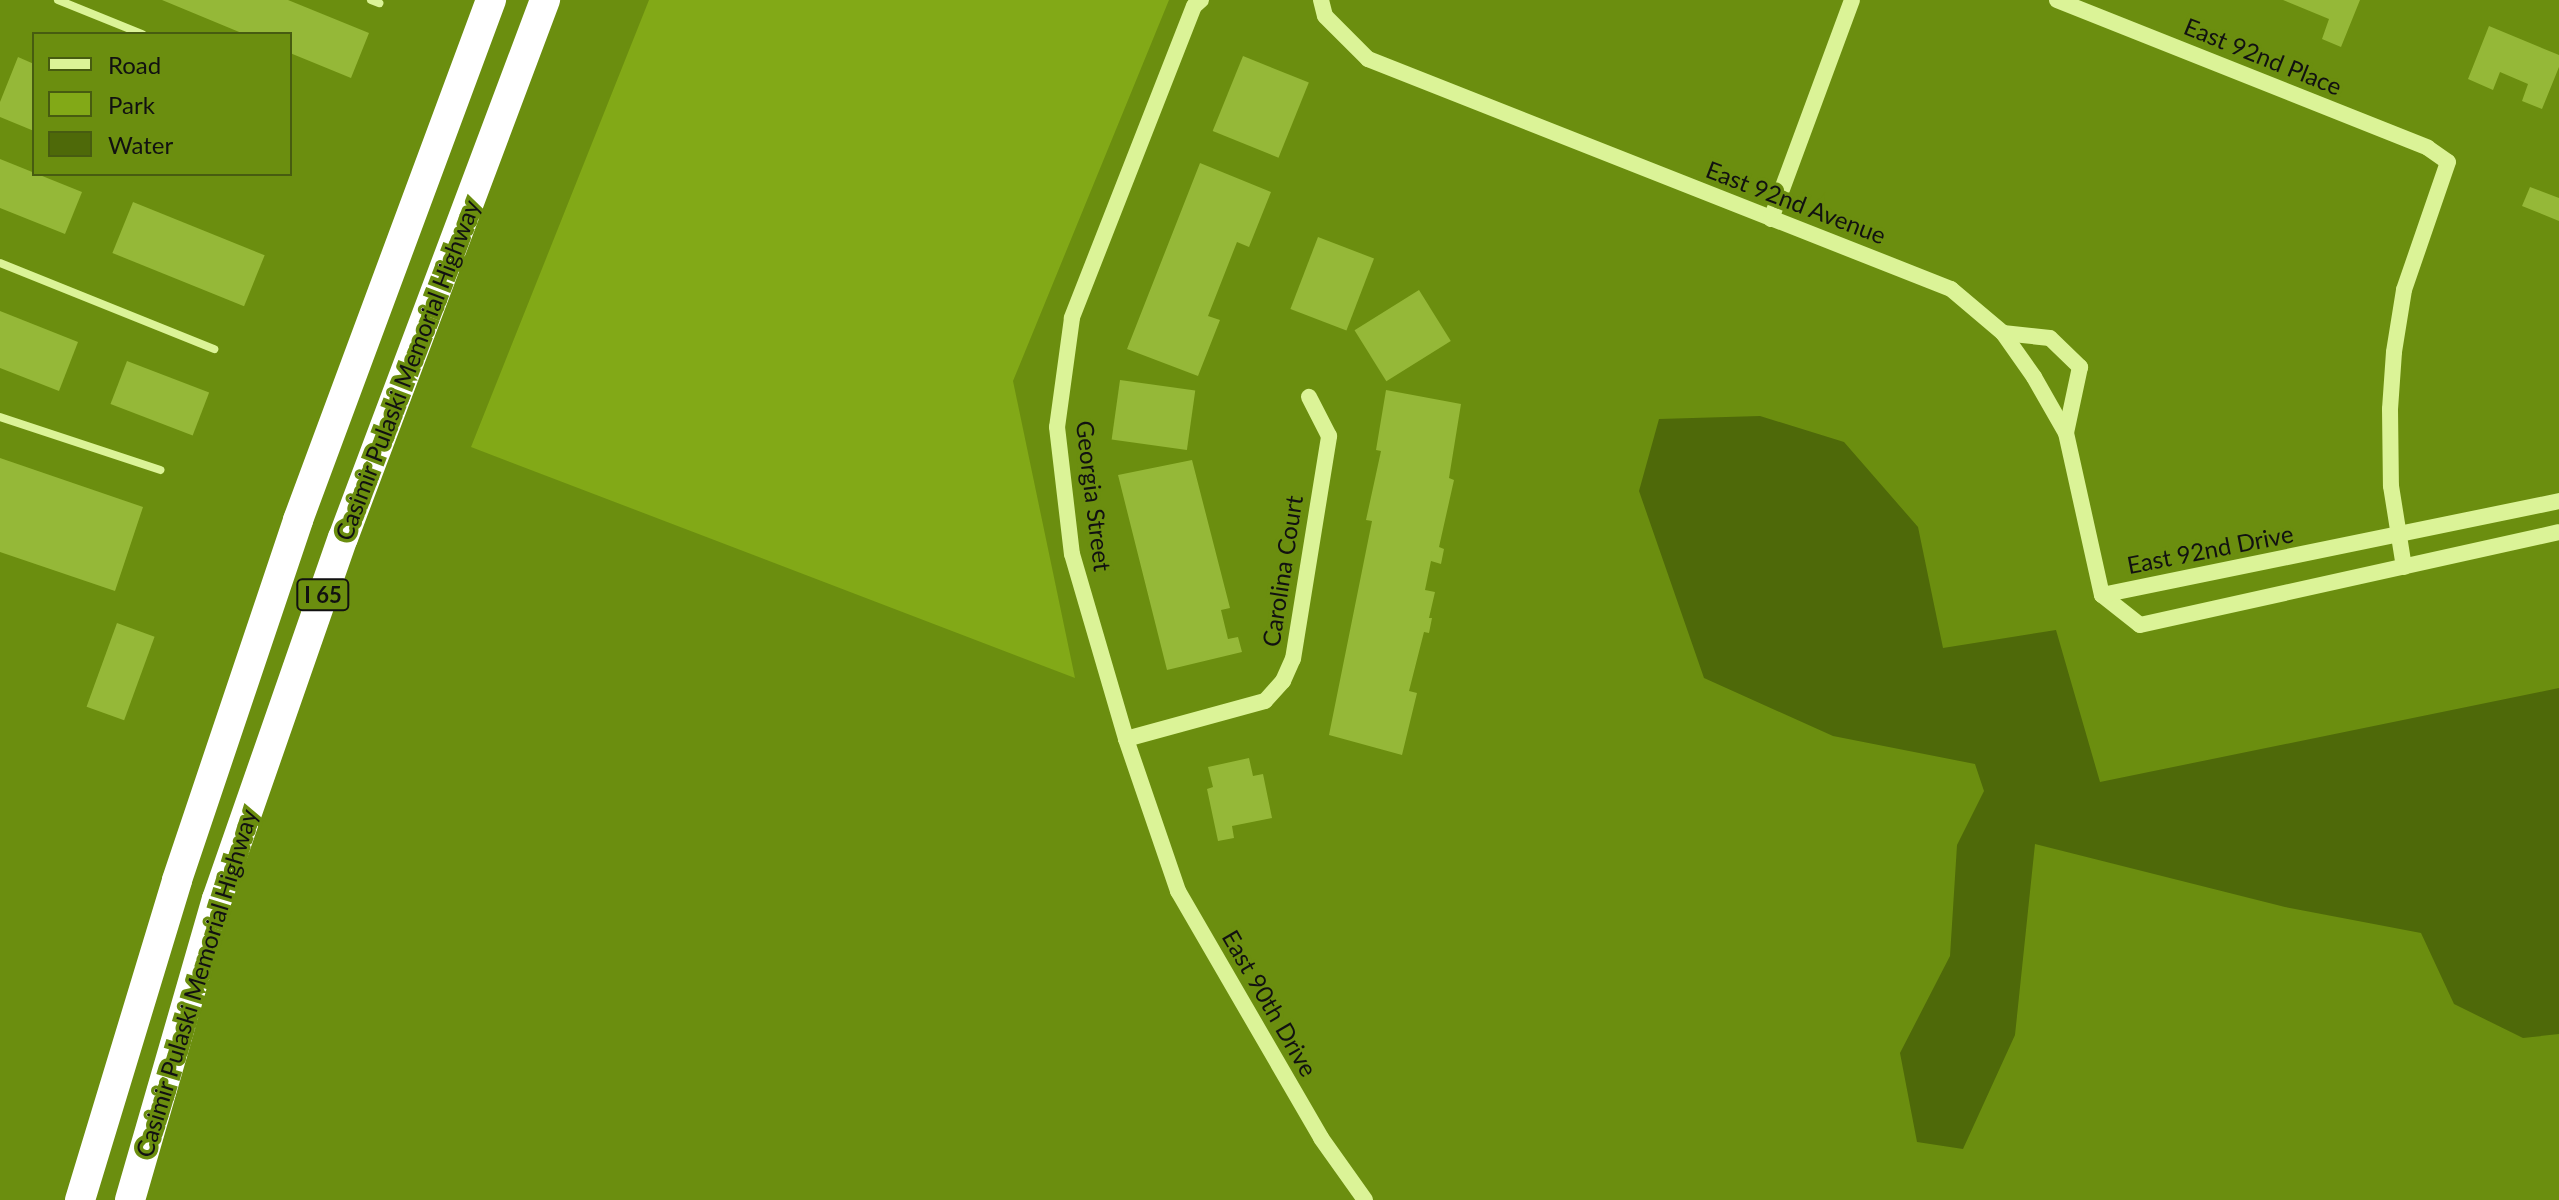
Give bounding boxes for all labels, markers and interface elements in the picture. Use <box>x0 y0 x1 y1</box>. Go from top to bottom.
street label: East 92nd Place <box>2180 11 2346 101</box>
legend <box>32 32 292 176</box>
text: Road <box>108 50 161 79</box>
text: Park <box>108 90 155 119</box>
text: Water <box>108 130 173 159</box>
street label: East 92nd Avenue <box>1702 154 1890 250</box>
street label: Casimir Pulaski Memorial Highway <box>329 195 485 545</box>
street label: Georgia Street <box>1070 419 1118 573</box>
street label: Carolina Court <box>1256 493 1308 649</box>
street label: East 92nd Drive <box>2124 519 2296 579</box>
road number: I 65 <box>295 577 351 613</box>
street label: Casimir Pulaski Memorial Highway <box>129 805 263 1161</box>
street label: East 90th Drive <box>1217 925 1323 1081</box>

